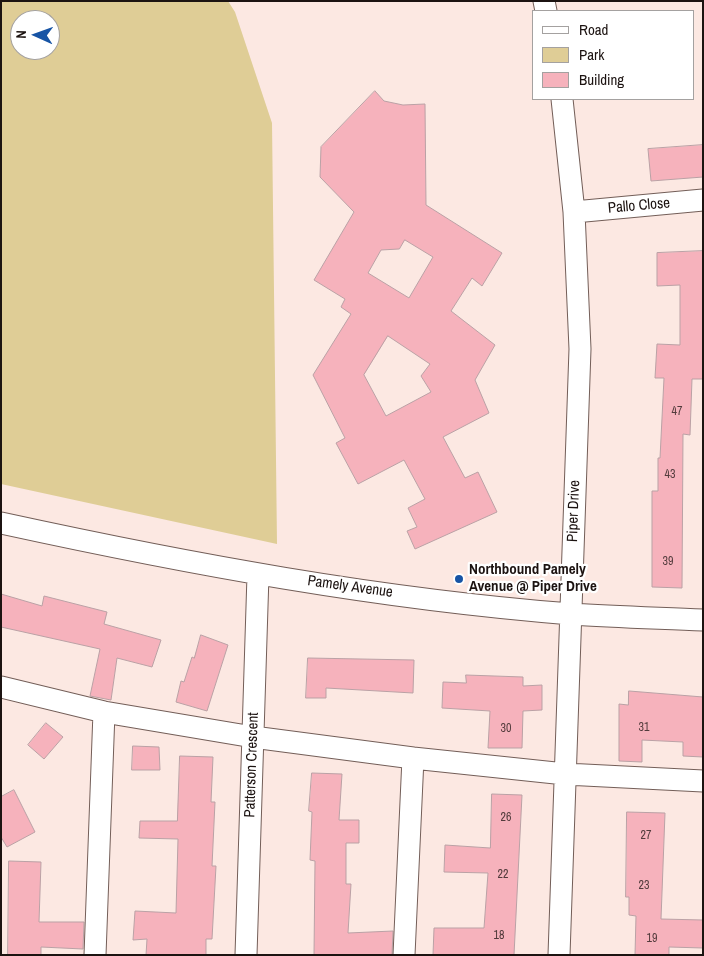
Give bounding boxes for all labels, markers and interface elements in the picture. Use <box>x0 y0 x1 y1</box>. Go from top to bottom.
north arrow <box>10 10 60 60</box>
legend <box>532 10 694 100</box>
text: Road <box>579 19 608 40</box>
text: N <box>12 30 30 39</box>
text: Park <box>579 44 604 65</box>
text: Building <box>579 69 624 90</box>
street label: Pallo Close <box>607 194 671 218</box>
house number: 47 <box>672 405 682 419</box>
house number: 43 <box>665 468 675 482</box>
street label: Piper Drive <box>564 480 584 542</box>
house number: 39 <box>663 555 673 569</box>
place label: Northbound Pamely Avenue @ Piper Drive <box>469 561 597 596</box>
street label: Pamely Avenue <box>306 572 394 602</box>
marker: Northbound Pamely Avenue @ Piper Drive <box>453 573 465 585</box>
street label: Patterson Crescent <box>241 712 263 818</box>
house number: 31 <box>639 721 649 735</box>
house number: 30 <box>501 722 511 736</box>
house number: 26 <box>501 811 511 825</box>
house number: 27 <box>641 829 651 843</box>
house number: 22 <box>498 868 508 882</box>
house number: 23 <box>639 879 649 893</box>
house number: 18 <box>494 929 504 943</box>
house number: 19 <box>647 932 657 946</box>

